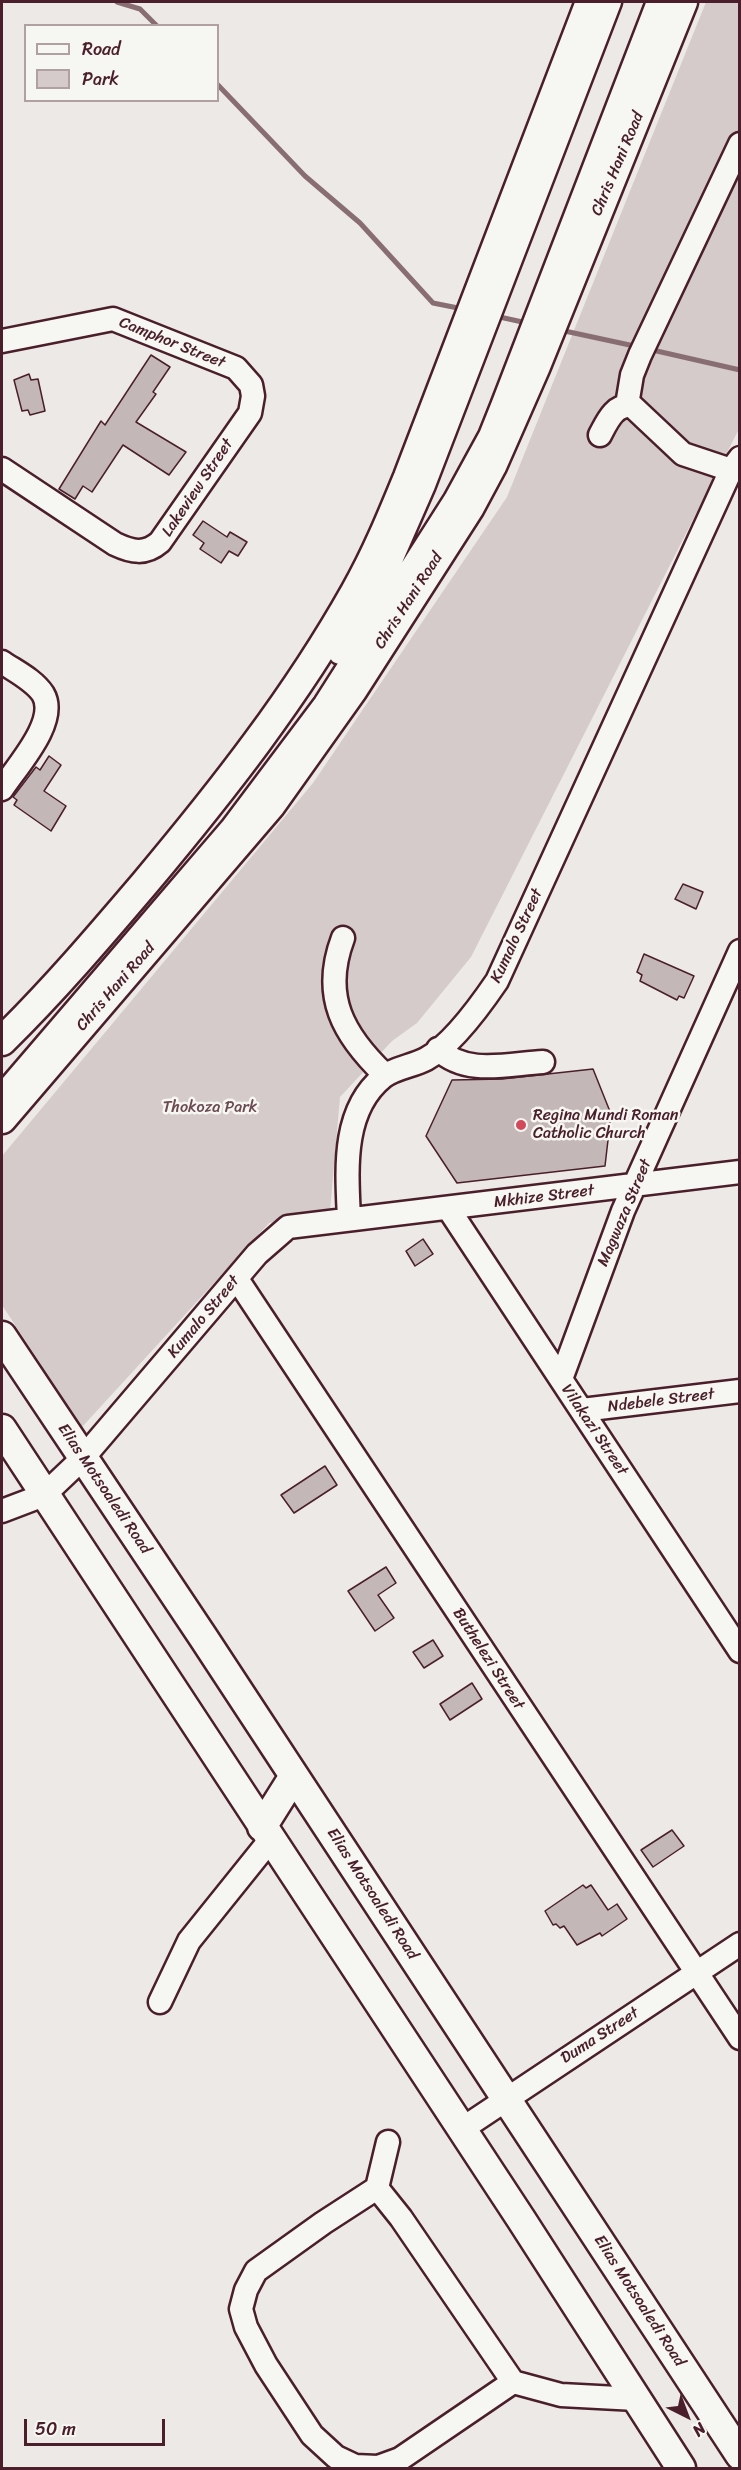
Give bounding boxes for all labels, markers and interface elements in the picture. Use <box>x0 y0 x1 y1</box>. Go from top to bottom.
legend <box>24 24 219 102</box>
text: Road <box>82 33 121 65</box>
text: Park <box>82 63 119 95</box>
street label: Chris Hani Road <box>587 109 649 219</box>
street label: Camphor Street <box>116 313 228 373</box>
street label: Lakeview Street <box>158 435 238 541</box>
street label: Chris Hani Road <box>371 549 447 653</box>
street label: Kumalo Street <box>487 886 547 986</box>
street label: Chris Hani Road <box>72 939 160 1035</box>
park label: Thokoza Park <box>163 1098 257 1118</box>
place label: Regina Mundi Roman Catholic Church <box>533 1106 678 1144</box>
marker: Regina Mundi Roman Catholic Church <box>514 1118 528 1132</box>
street label: Magwaza Street <box>594 1157 656 1269</box>
street label: Mkhize Street <box>493 1181 595 1213</box>
street label: Kumalo Street <box>164 1272 244 1362</box>
street label: Vilakazi Street <box>556 1381 632 1479</box>
street label: Ndebele Street <box>607 1385 715 1417</box>
street label: Elias Motsoaledi Road <box>53 1420 155 1558</box>
street label: Buthelezi Street <box>448 1605 528 1713</box>
street label: Elias Motsoaledi Road <box>322 1825 422 1963</box>
street label: Duma Street <box>557 2004 643 2068</box>
street label: Elias Motsoaledi Road <box>589 2232 689 2370</box>
north arrow <box>657 2386 717 2446</box>
scale bar <box>27 2407 168 2445</box>
text: 50 m <box>35 2413 76 2445</box>
text: N <box>686 2415 713 2444</box>

